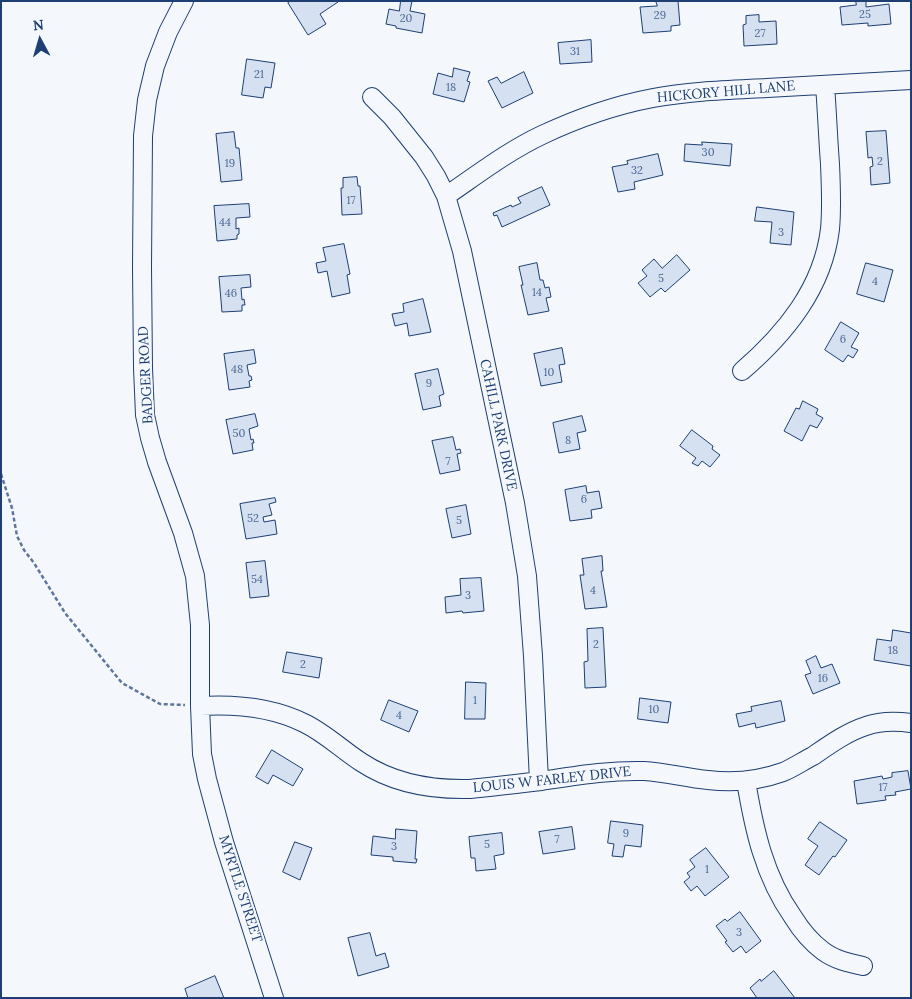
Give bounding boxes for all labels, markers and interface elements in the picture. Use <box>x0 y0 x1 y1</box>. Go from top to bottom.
house number: 25 <box>859 8 871 22</box>
house number: 29 <box>654 9 666 23</box>
house number: 20 <box>400 12 412 26</box>
north arrow <box>15 15 65 65</box>
text: N <box>32 16 45 35</box>
house number: 27 <box>755 27 765 41</box>
house number: 31 <box>570 45 580 59</box>
house number: 21 <box>254 68 264 82</box>
street label: HICKORY HILL LANE <box>656 78 796 106</box>
house number: 18 <box>446 81 456 95</box>
house number: 30 <box>702 146 714 160</box>
house number: 2 <box>877 155 883 169</box>
house number: 19 <box>225 157 235 171</box>
house number: 32 <box>631 164 643 178</box>
house number: 17 <box>346 194 356 208</box>
house number: 44 <box>219 216 231 230</box>
house number: 3 <box>778 226 784 240</box>
house number: 5 <box>658 272 664 286</box>
house number: 4 <box>872 275 878 289</box>
house number: 14 <box>532 286 542 300</box>
house number: 46 <box>225 287 237 301</box>
street label: BADGER ROAD <box>135 326 157 424</box>
house number: 6 <box>840 333 846 347</box>
street label: CAHILL PARK DRIVE <box>476 358 520 492</box>
house number: 48 <box>231 363 243 377</box>
house number: 10 <box>544 366 554 380</box>
house number: 9 <box>426 377 432 391</box>
house number: 50 <box>233 427 245 441</box>
house number: 8 <box>565 434 571 448</box>
house number: 7 <box>445 455 451 469</box>
house number: 6 <box>581 493 587 507</box>
house number: 52 <box>247 512 259 526</box>
house number: 5 <box>456 514 462 528</box>
house number: 54 <box>251 573 263 587</box>
house number: 4 <box>590 584 596 598</box>
house number: 3 <box>465 589 471 603</box>
house number: 2 <box>593 638 599 652</box>
house number: 18 <box>888 644 898 658</box>
house number: 2 <box>300 658 306 672</box>
house number: 16 <box>818 672 828 686</box>
house number: 1 <box>473 694 477 708</box>
house number: 10 <box>649 703 659 717</box>
house number: 4 <box>396 709 402 723</box>
street label: LOUIS W FARLEY DRIVE <box>472 763 632 797</box>
house number: 17 <box>878 781 888 795</box>
house number: 9 <box>623 827 629 841</box>
street label: MYRTLE STREET <box>215 833 265 945</box>
house number: 7 <box>554 833 560 847</box>
house number: 5 <box>484 838 490 852</box>
house number: 3 <box>391 840 397 854</box>
house number: 1 <box>705 863 709 877</box>
house number: 3 <box>736 926 742 940</box>

